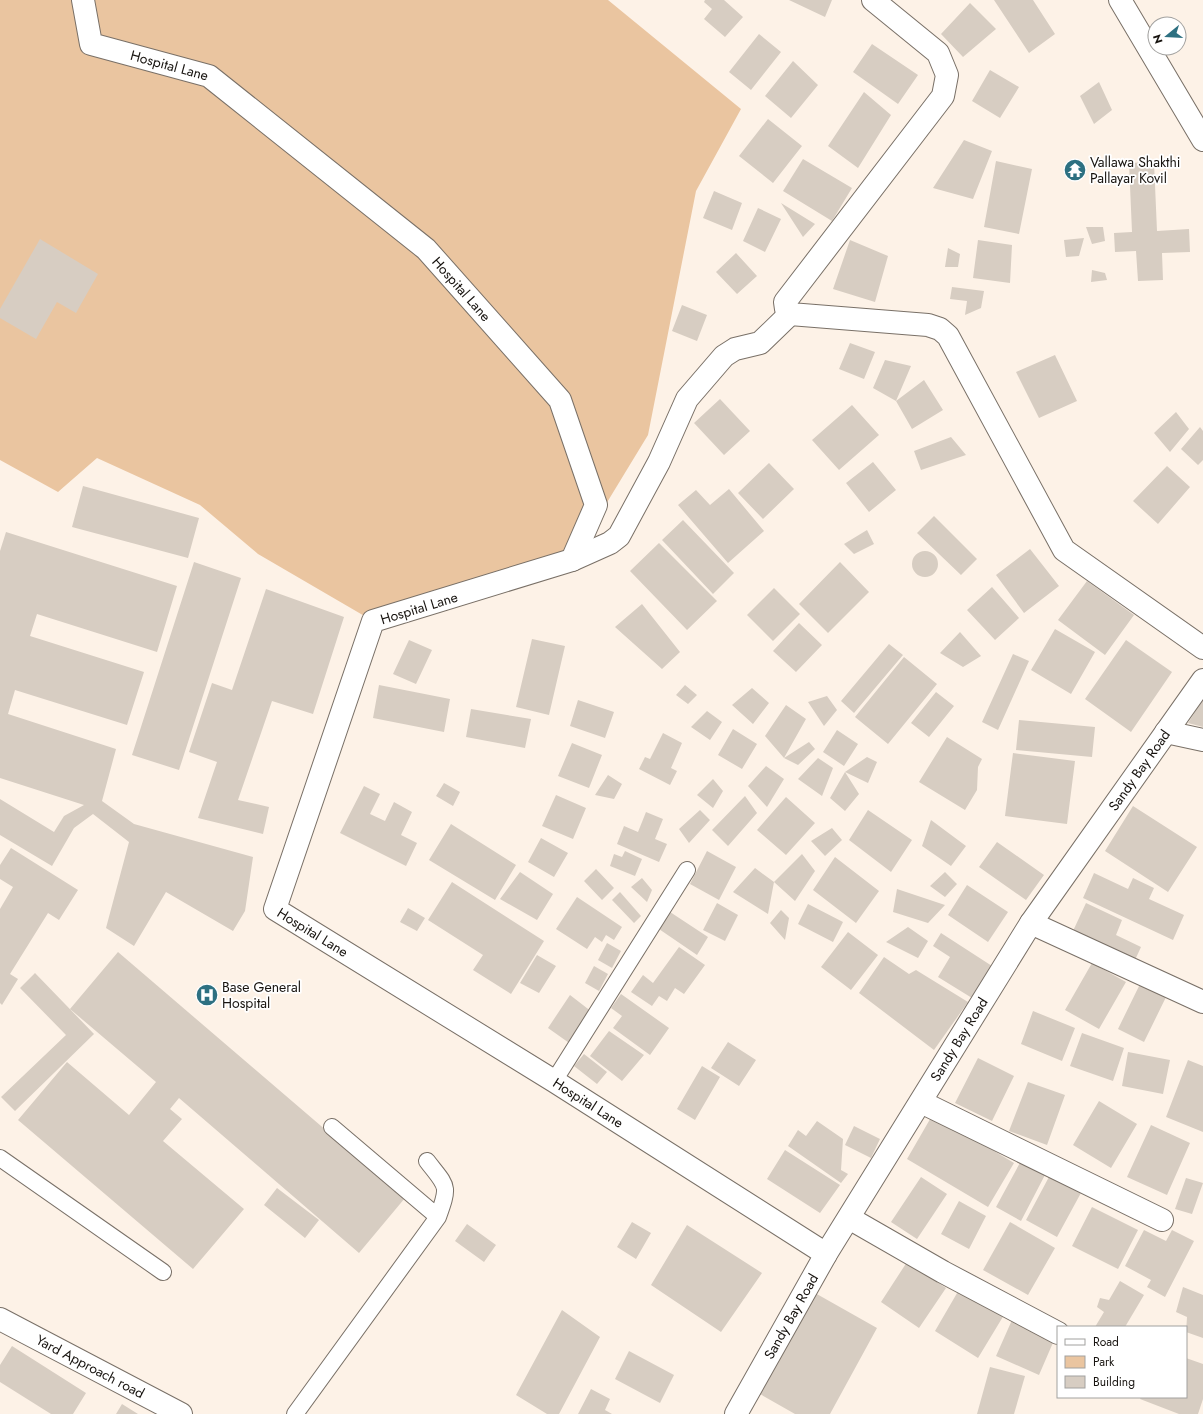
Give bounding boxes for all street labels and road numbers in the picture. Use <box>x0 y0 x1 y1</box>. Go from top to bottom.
street label: Hospital Lane <box>128 45 211 85</box>
street label: Hospital Lane <box>427 252 496 326</box>
street label: Hospital Lane <box>378 587 460 629</box>
street label: Sandy Bay Road <box>1103 726 1175 815</box>
street label: Hospital Lane <box>273 903 352 962</box>
street label: Sandy Bay Road <box>925 994 992 1085</box>
street label: Hospital Lane <box>549 1073 627 1133</box>
street label: Sandy Bay Road <box>759 1270 823 1363</box>
street label: Yard Approach road <box>33 1330 148 1403</box>

